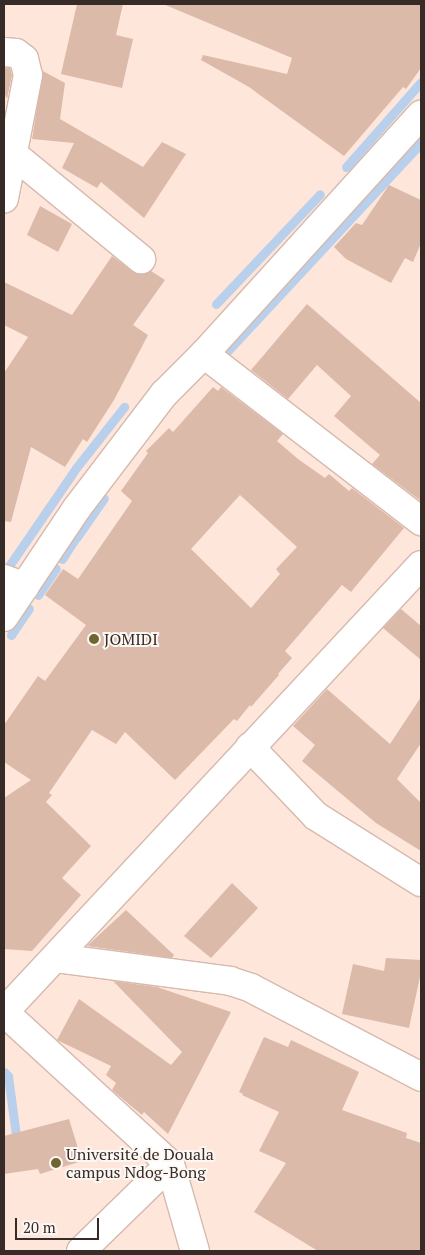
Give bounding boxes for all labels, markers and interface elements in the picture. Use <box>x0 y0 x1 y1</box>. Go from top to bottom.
place label: JOMIDI <box>104 629 158 649</box>
marker: JOMIDI <box>88 633 100 645</box>
place label: Université de Douala campus Ndog-Bong <box>66 1144 214 1182</box>
marker: Université de Douala campus Ndog-Bong <box>50 1157 62 1169</box>
scale bar <box>18 1208 101 1240</box>
text: 20 m <box>23 1217 56 1237</box>

